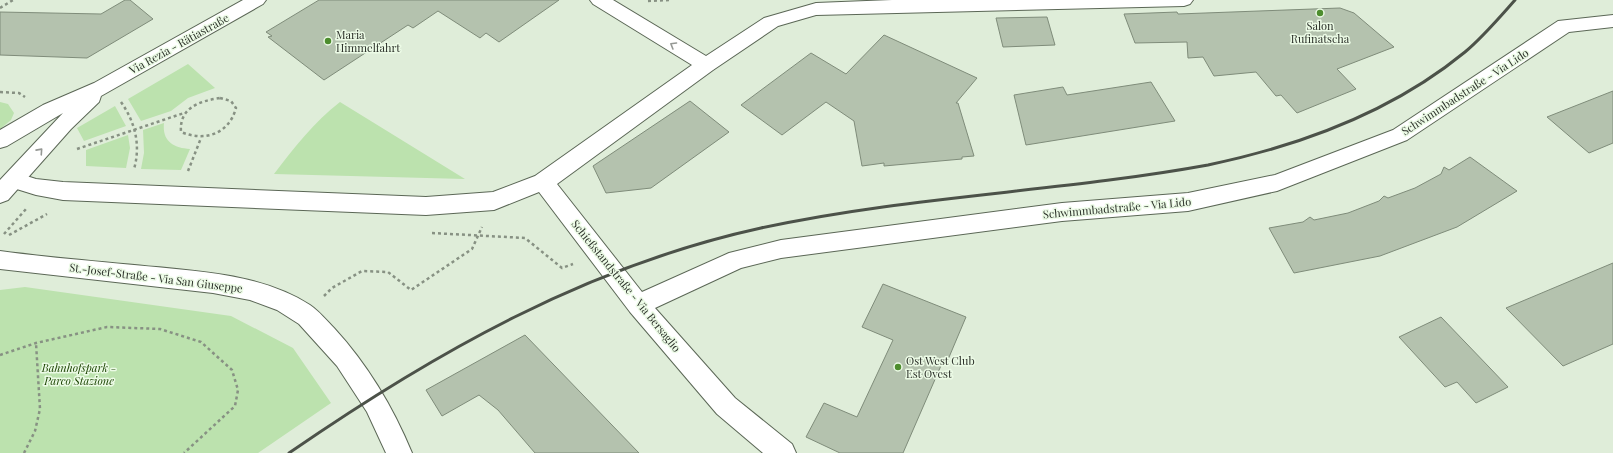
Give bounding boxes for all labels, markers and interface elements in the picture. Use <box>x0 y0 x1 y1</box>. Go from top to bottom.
marker: Salon Rufinatscha <box>1315 8 1325 18</box>
street label: Via Rezia - Rätiastraße <box>125 10 232 78</box>
place label: Salon Rufinatscha <box>1291 18 1350 46</box>
place label: Maria Himmelfahrt <box>336 27 400 55</box>
marker: Maria Himmelfahrt <box>323 36 333 46</box>
one-way arrow <box>670 42 677 50</box>
street label: Schwimmbadstraße - Via Lido <box>1398 45 1531 138</box>
one-way arrow <box>35 148 42 155</box>
street label: Schwimmbadstraße - Via Lido <box>1042 194 1192 221</box>
street label: Schießstandstraße - Via Bersaglio <box>568 217 684 355</box>
street label: St.-Josef-Straße - Via San Giuseppe <box>69 259 244 296</box>
place label: Ost West Club Est Ovest <box>906 353 975 381</box>
park label: Bahnhofspark - Parco Stazione <box>41 360 116 388</box>
marker: Ost West Club Est Ovest <box>893 362 903 372</box>

